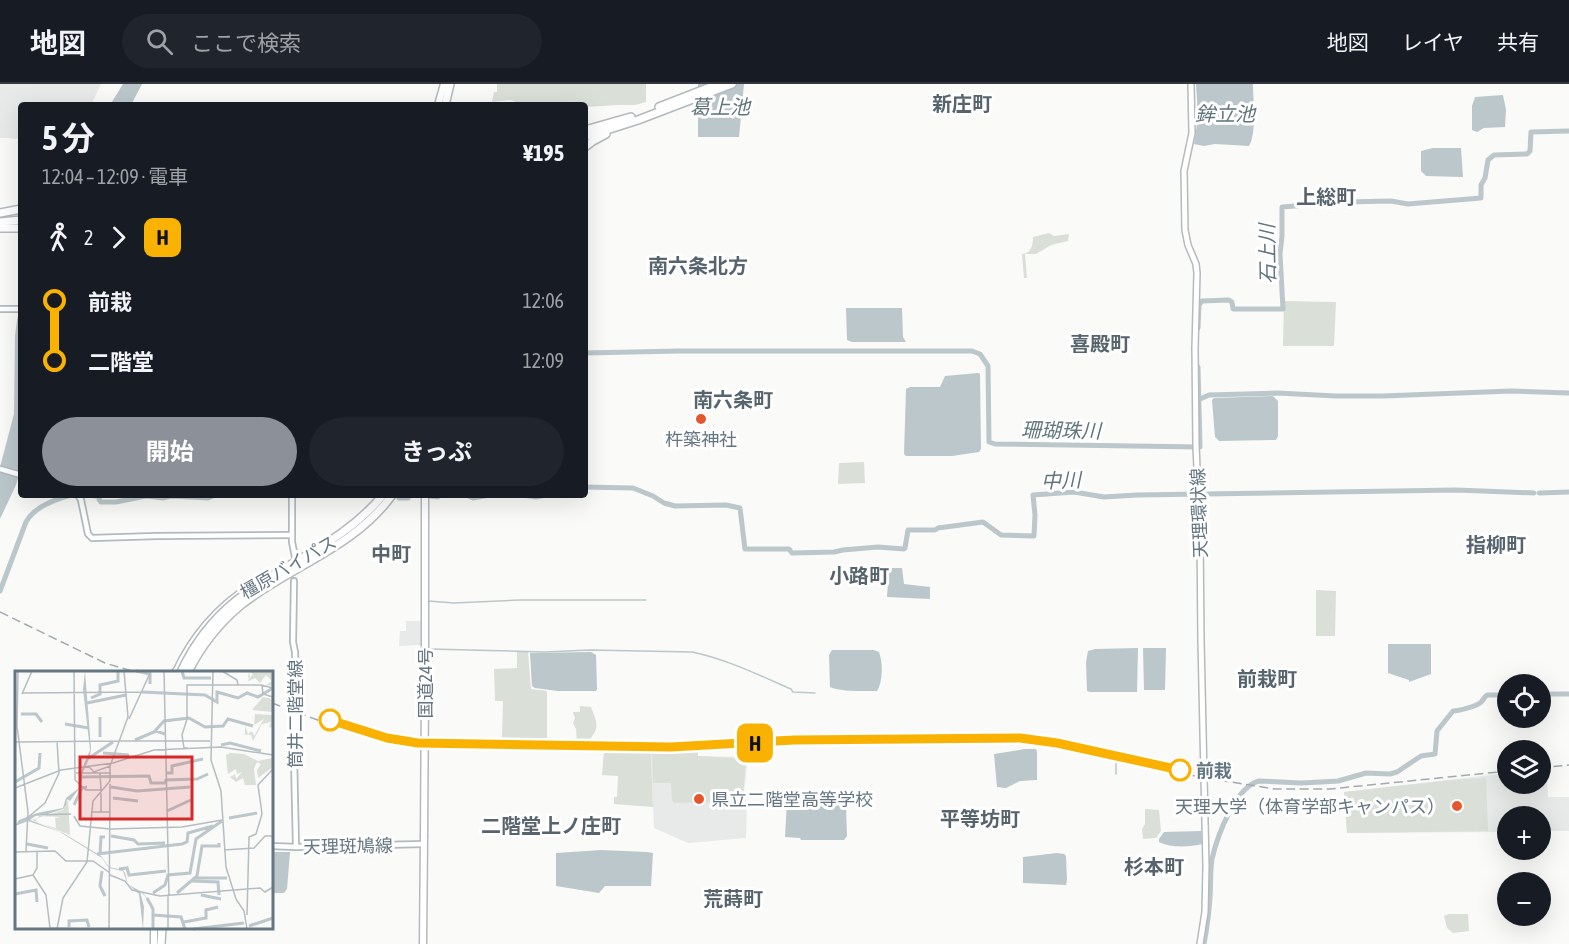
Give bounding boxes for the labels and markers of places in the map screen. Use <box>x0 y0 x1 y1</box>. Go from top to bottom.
marker: 杵築神社 <box>694 412 708 426</box>
place label: 杵築神社 <box>665 429 737 450</box>
unlabelled marker <box>319 709 341 731</box>
marker: 前栽 <box>1169 759 1191 781</box>
place label: 前栽 <box>1196 760 1232 781</box>
place label: 県立二階堂高等学校 <box>711 789 873 810</box>
marker: 県立二階堂高等学校 <box>692 792 706 806</box>
place label: 天理大学（体育学部キャンパス） <box>1175 796 1445 817</box>
marker: 天理大学（体育学部キャンパス） <box>1450 799 1464 813</box>

